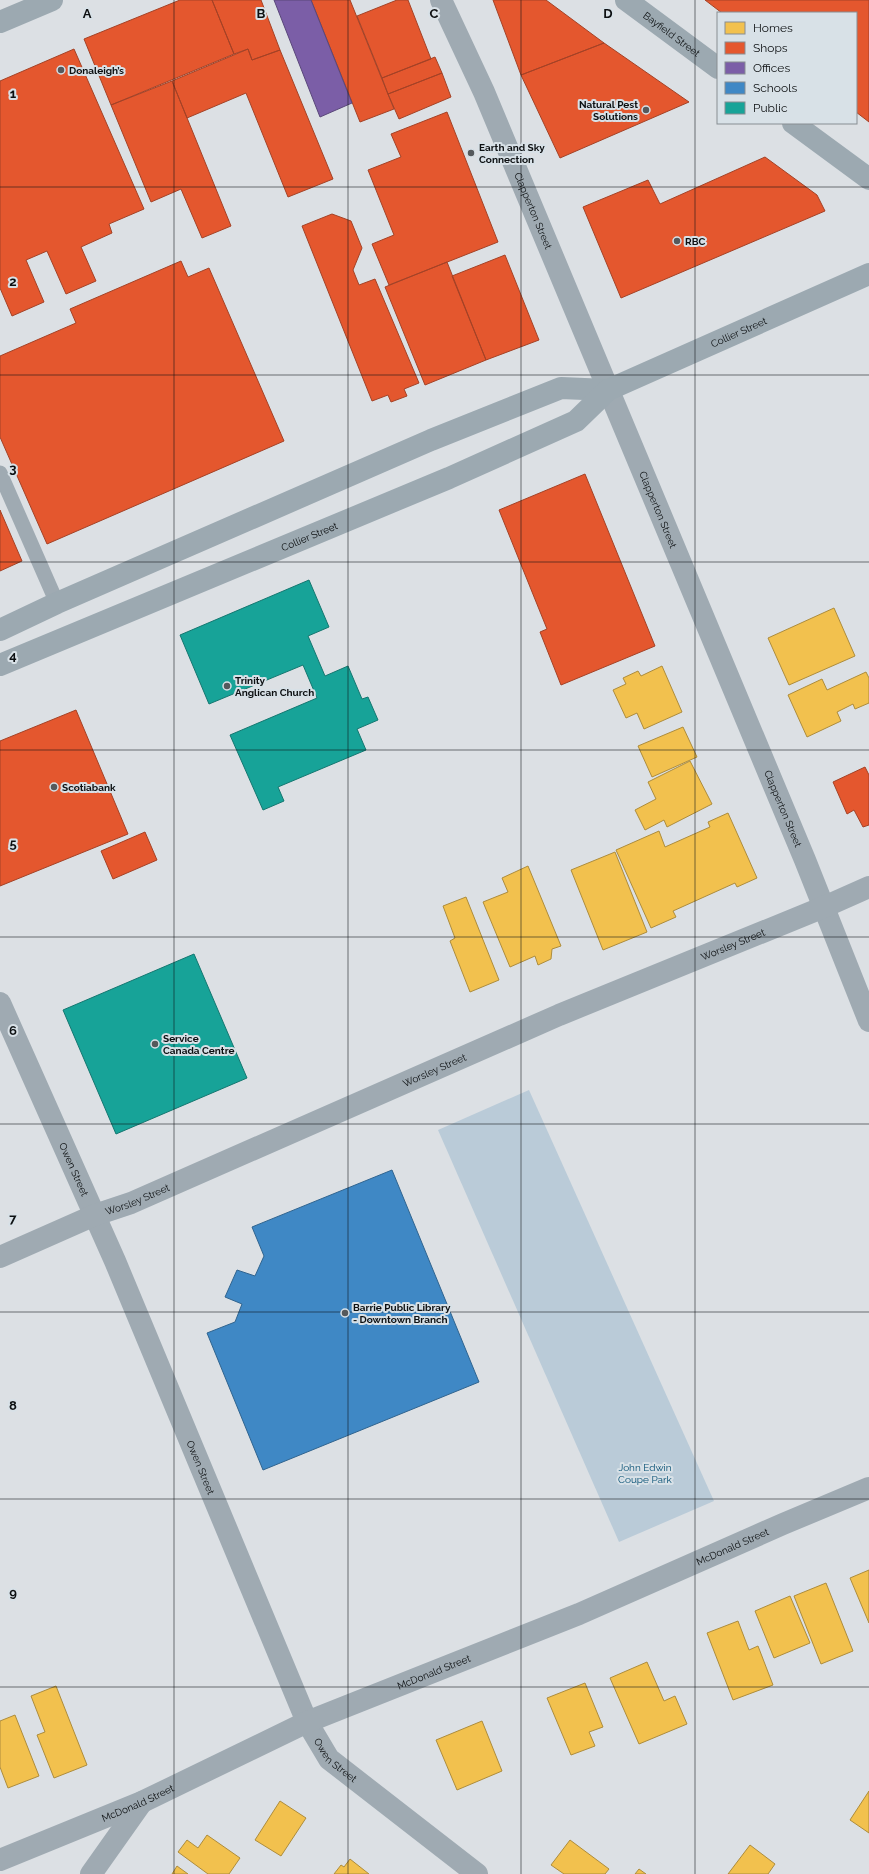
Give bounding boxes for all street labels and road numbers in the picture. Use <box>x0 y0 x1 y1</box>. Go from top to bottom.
street label: Bayfield Street <box>641 10 703 59</box>
street label: Clapperton Street <box>512 171 554 251</box>
street label: Collier Street <box>709 315 769 350</box>
street label: Clapperton Street <box>637 470 679 550</box>
street label: Collier Street <box>280 520 340 553</box>
street label: Clapperton Street <box>762 769 804 849</box>
street label: Worsley Street <box>699 926 767 963</box>
street label: Worsley Street <box>401 1051 468 1089</box>
street label: Owen Street <box>57 1141 91 1199</box>
street label: Worsley Street <box>104 1182 172 1217</box>
street label: Owen Street <box>184 1439 217 1497</box>
street label: McDonald Street <box>695 1526 771 1568</box>
street label: McDonald Street <box>396 1652 473 1692</box>
street label: Owen Street <box>312 1736 359 1785</box>
street label: McDonald Street <box>100 1782 176 1824</box>

